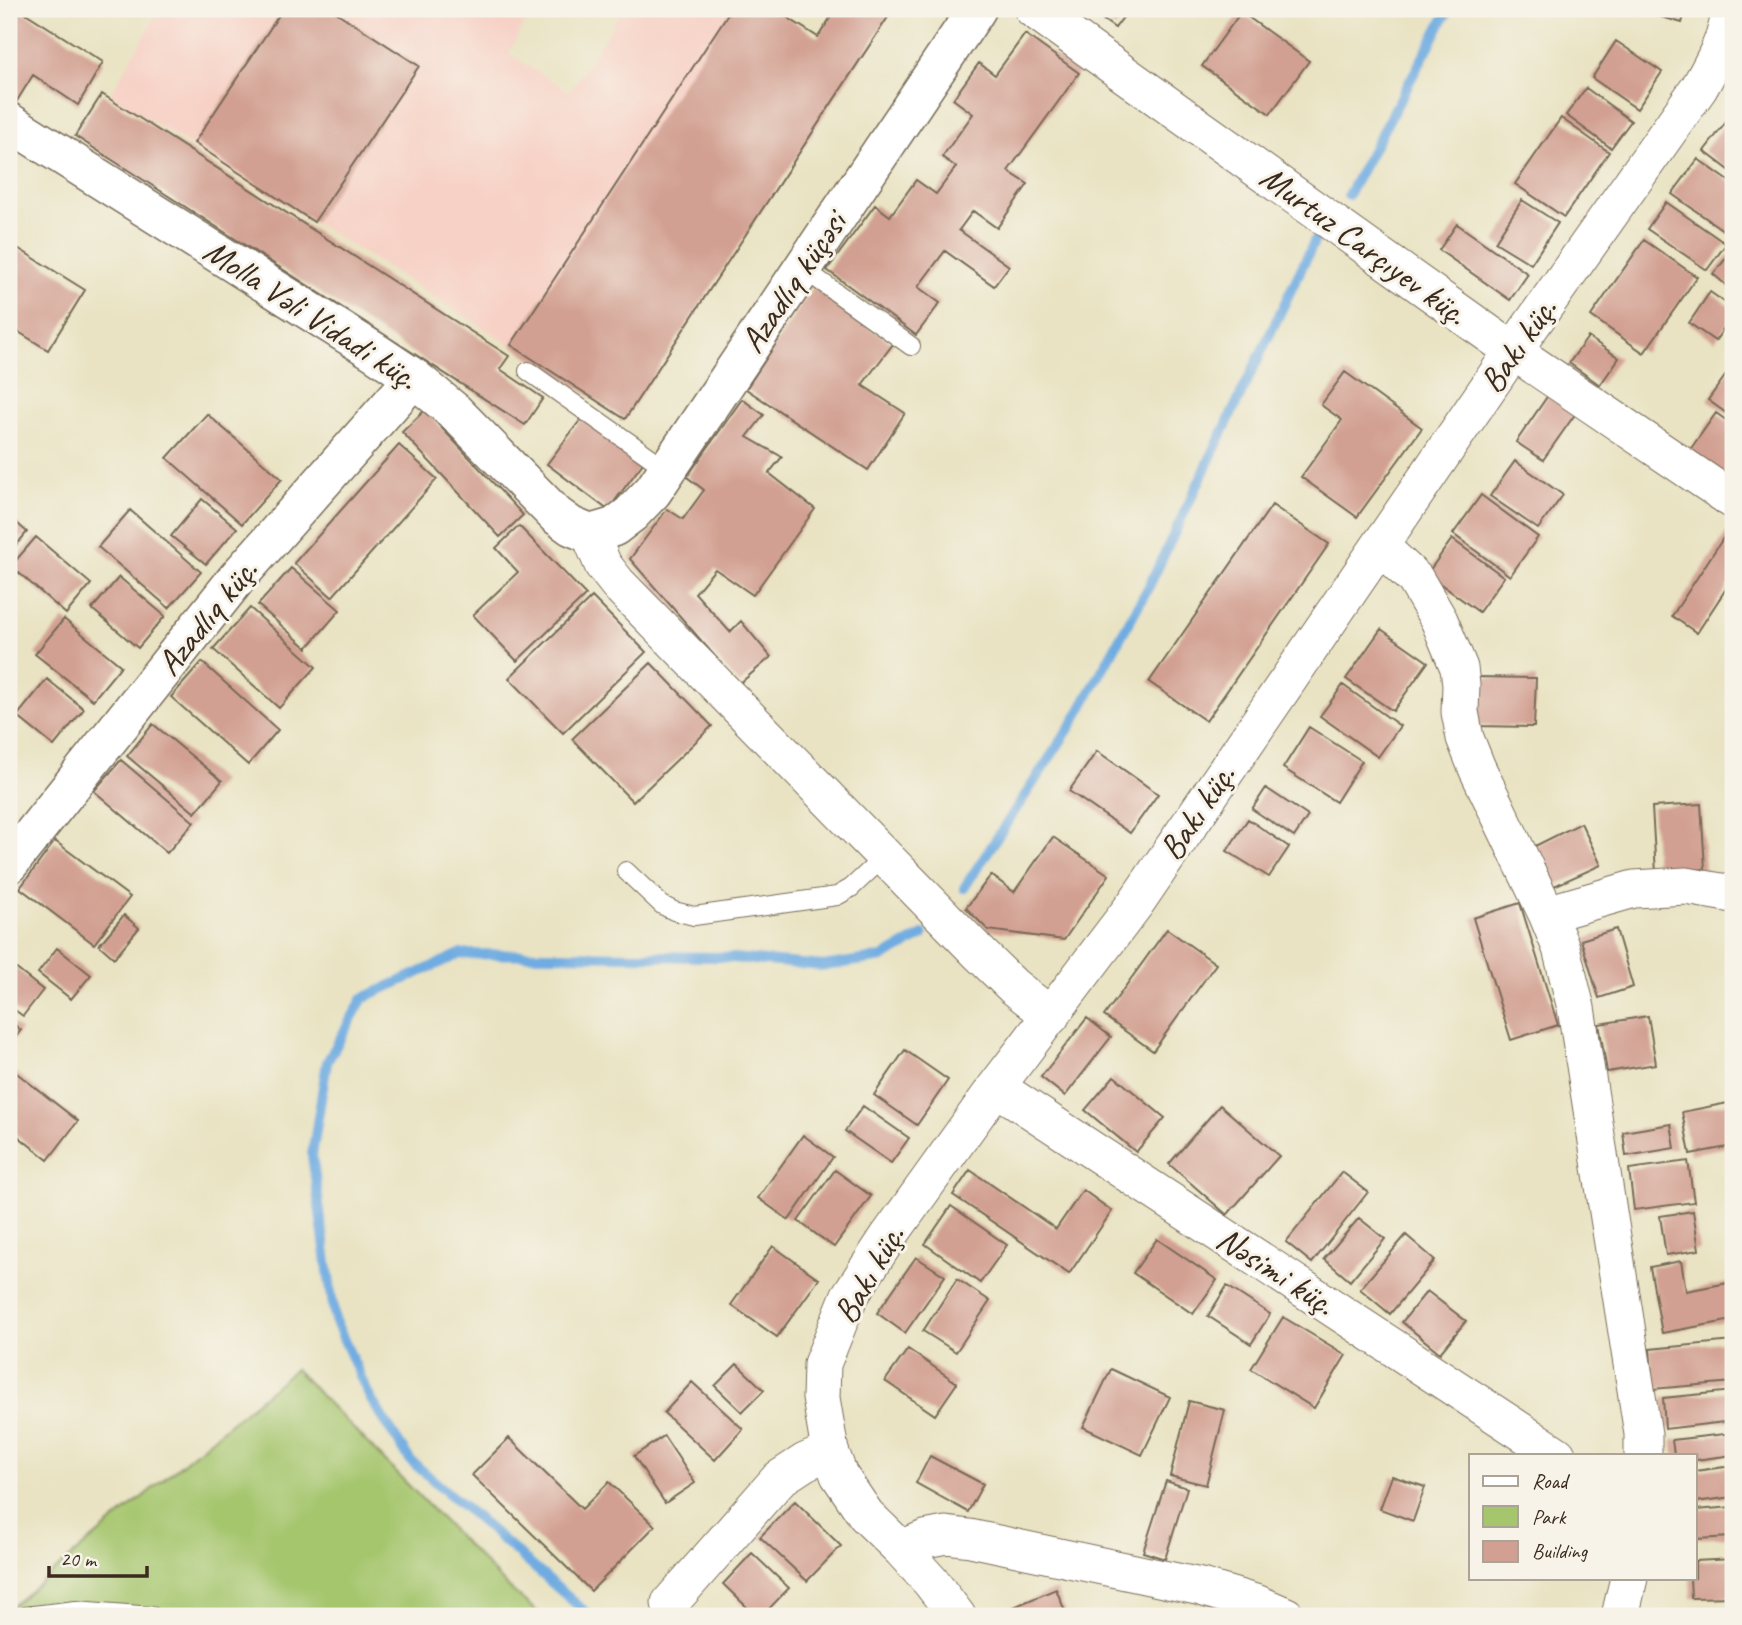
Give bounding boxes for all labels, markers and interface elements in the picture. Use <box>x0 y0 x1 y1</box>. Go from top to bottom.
street label: Murtuz Carçıyev küç. <box>1251 155 1477 335</box>
street label: Azadlıq küçəsi <box>729 199 859 361</box>
street label: Molla Vəli Vidadi küç. <box>195 228 427 400</box>
street label: Bakı küç. <box>1469 288 1567 401</box>
street label: Azadlıq küç. <box>146 549 268 685</box>
street label: Bakı küç. <box>1149 755 1245 869</box>
street label: Nəsimi küç. <box>1208 1216 1344 1326</box>
street label: Bakı küç. <box>823 1217 915 1331</box>
legend <box>1469 1454 1696 1580</box>
text: Road <box>1532 1468 1571 1494</box>
text: Park <box>1532 1504 1567 1530</box>
scale bar <box>49 1534 147 1578</box>
text: Building <box>1532 1538 1589 1564</box>
text: 20 m <box>60 1546 98 1572</box>

